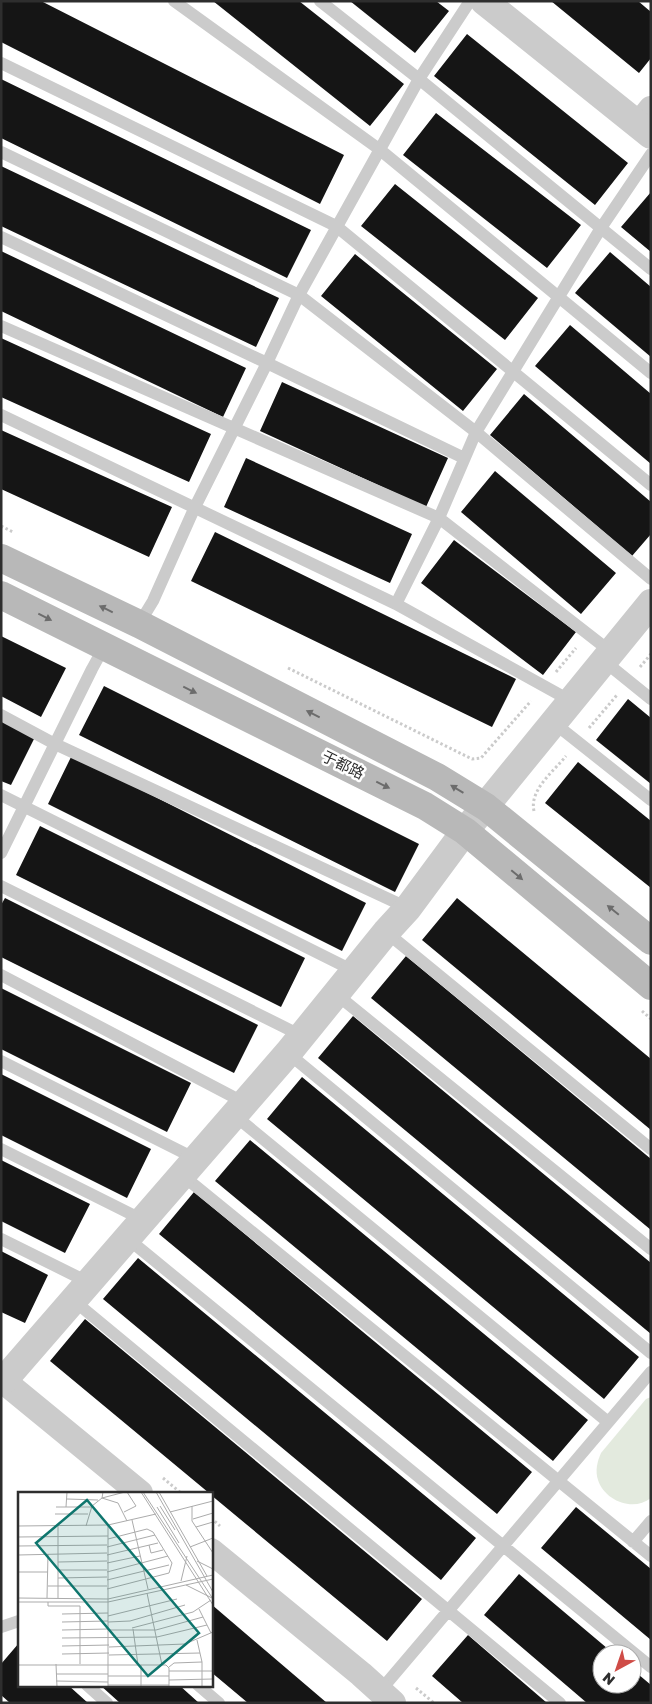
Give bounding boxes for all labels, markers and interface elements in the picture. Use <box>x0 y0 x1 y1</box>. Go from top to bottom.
one-way arrow <box>99 604 113 612</box>
one-way arrow <box>38 613 52 621</box>
one-way arrow <box>183 686 197 694</box>
one-way arrow <box>306 710 321 718</box>
street label: 于都路 <box>319 746 368 782</box>
one-way arrow <box>376 781 390 789</box>
one-way arrow <box>451 785 464 794</box>
one-way arrow <box>511 869 524 880</box>
one-way arrow <box>607 905 620 916</box>
inset map <box>18 1492 212 1686</box>
north arrow <box>592 1644 642 1694</box>
text: N <box>599 1669 618 1689</box>

